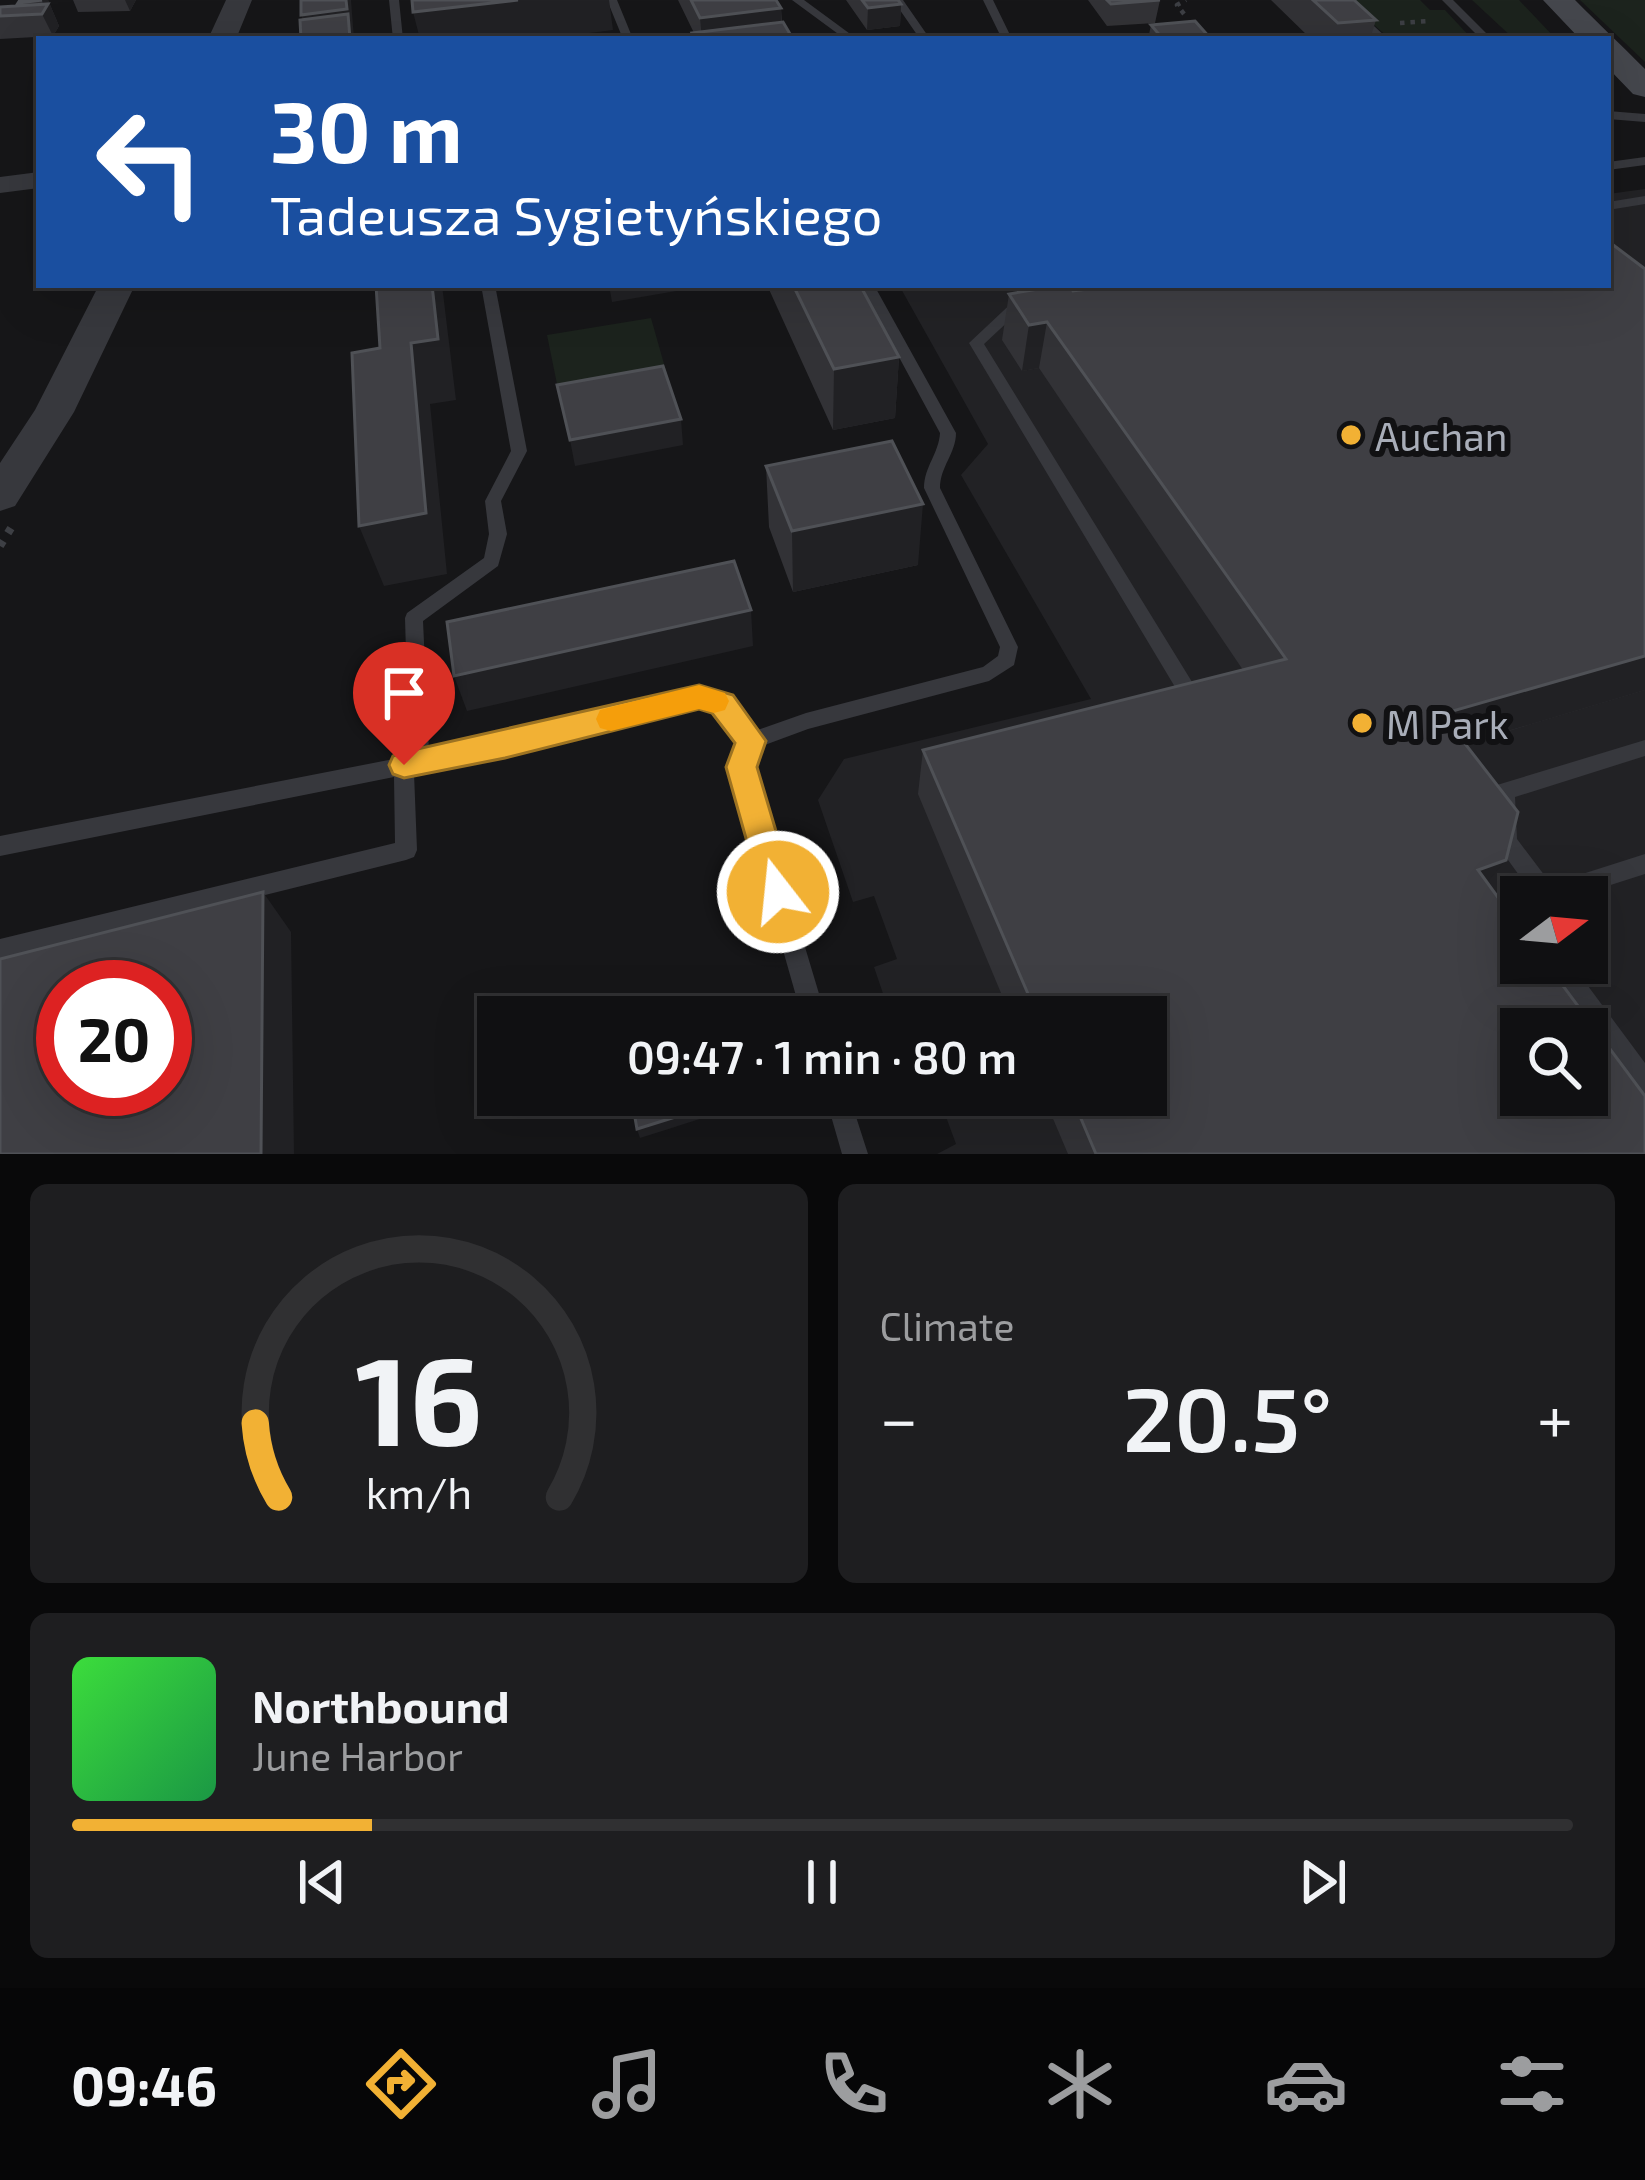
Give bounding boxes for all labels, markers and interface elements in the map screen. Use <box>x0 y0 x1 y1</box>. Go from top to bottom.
text: 30 m <box>270 79 463 180</box>
icon: left <box>72 84 228 240</box>
text: Tadeusza Sygietyńskiego <box>270 181 882 246</box>
place label: Auchan <box>1375 412 1507 459</box>
marker: Auchan <box>1338 422 1364 448</box>
pin <box>353 642 455 765</box>
icon: arrive <box>371 660 437 726</box>
place label: M Park <box>1386 700 1509 747</box>
marker: M Park <box>1349 710 1375 736</box>
position arrow <box>715 829 841 955</box>
north arrow <box>1500 876 1608 984</box>
map controls <box>1500 876 1608 1116</box>
speed limit sign: 20 <box>36 960 192 1116</box>
button: search <box>1500 1008 1608 1116</box>
text: 09:47 · 1 min · 80 m <box>627 1029 1017 1083</box>
text: Climate <box>880 1302 1014 1349</box>
text: 16 <box>355 1321 483 1471</box>
text: 20.5° <box>1123 1362 1332 1470</box>
text: − <box>880 1377 918 1456</box>
text: + <box>1537 1377 1573 1456</box>
text: km/h <box>365 1465 472 1517</box>
text: Northbound <box>252 1678 510 1732</box>
text: June Harbor <box>252 1732 463 1779</box>
icon: previous <box>289 1849 355 1915</box>
icon: pause <box>789 1849 855 1915</box>
icon: next <box>1290 1849 1356 1915</box>
icon: directions <box>359 2042 443 2126</box>
icon: music <box>585 2042 669 2126</box>
icon: phone <box>812 2042 896 2126</box>
icon: climate <box>1038 2042 1122 2126</box>
icon: car <box>1264 2042 1348 2126</box>
icon: filters <box>1490 2042 1574 2126</box>
text: 09:46 <box>71 2052 217 2117</box>

